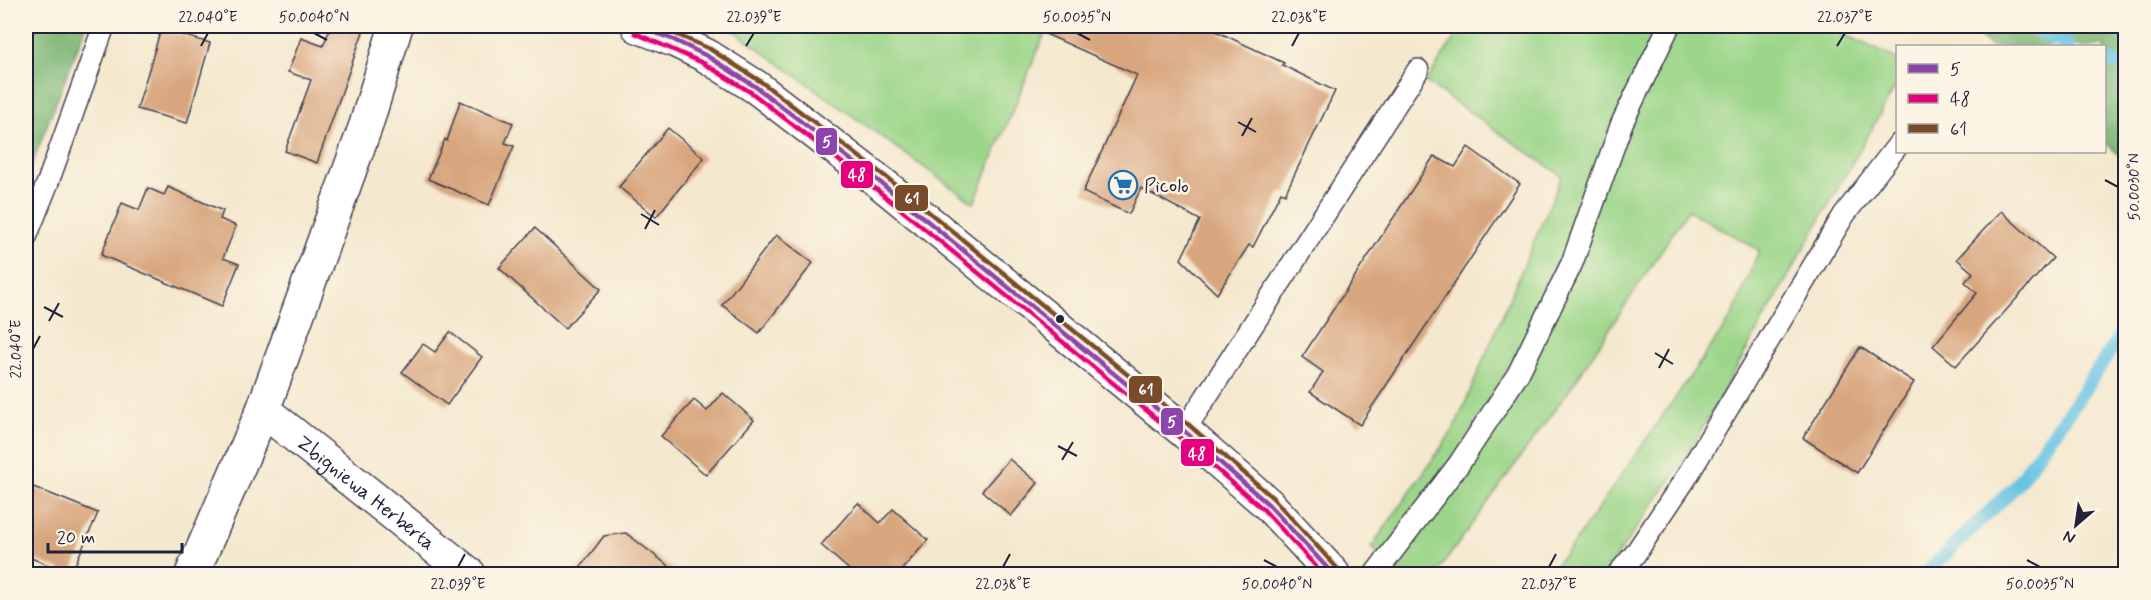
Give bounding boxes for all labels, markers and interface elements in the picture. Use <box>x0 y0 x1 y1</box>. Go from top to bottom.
text: 22.040°E <box>178 8 238 28</box>
text: 50.0040°N <box>279 8 349 28</box>
text: 22.039°E <box>726 8 782 28</box>
text: 50.0035°N <box>1043 8 1111 28</box>
text: 22.038°E <box>1271 8 1327 28</box>
text: 22.037°E <box>1817 8 1873 28</box>
legend <box>1896 45 2106 153</box>
text: 5 <box>1950 58 1961 82</box>
text: 48 <box>1950 88 1970 112</box>
text: 61 <box>1950 118 1967 142</box>
line badge: 5 <box>815 127 838 156</box>
text: 5 <box>822 132 832 153</box>
text: 50.0030°N <box>2125 153 2145 221</box>
line badge: 48 <box>840 160 874 189</box>
text: 48 <box>848 165 866 186</box>
supermarket icon: Picolo <box>1107 169 1139 201</box>
place label: Picolo <box>1144 173 1189 200</box>
line badge: 61 <box>894 184 929 212</box>
text: 61 <box>904 189 920 210</box>
unlabelled marker <box>1054 313 1066 325</box>
text: 22.040°E <box>7 319 27 379</box>
line badge: 61 <box>1128 375 1163 404</box>
text: 61 <box>1138 380 1154 401</box>
line badge: 5 <box>1160 407 1184 436</box>
text: 5 <box>1167 412 1177 433</box>
street label: Zbigniewa Herberta <box>290 430 440 557</box>
line badge: 48 <box>1180 438 1215 467</box>
text: 48 <box>1188 444 1206 465</box>
north arrow <box>2046 495 2106 555</box>
scale bar <box>48 516 182 554</box>
text: N <box>2060 525 2079 549</box>
text: 20 m <box>57 526 95 550</box>
text: 22.039°E <box>430 575 486 595</box>
text: 22.038°E <box>975 575 1031 595</box>
text: 50.0040°N <box>1242 575 1312 595</box>
text: 22.037°E <box>1521 575 1577 595</box>
text: 50.0035°N <box>2006 575 2074 595</box>

